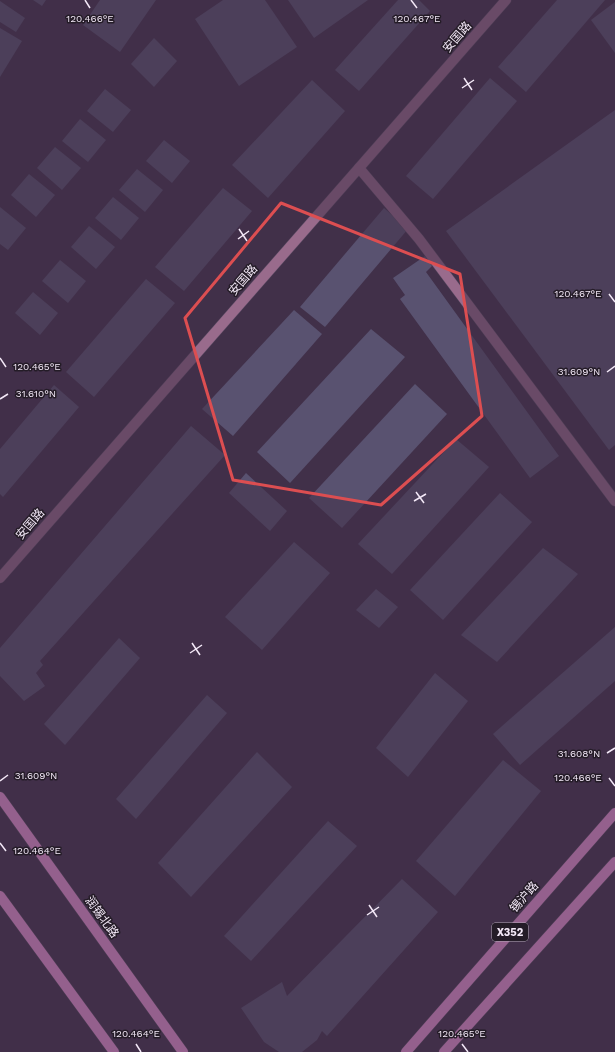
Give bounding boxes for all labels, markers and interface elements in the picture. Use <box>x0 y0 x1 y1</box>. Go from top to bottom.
text: 120.466°E <box>66 13 114 24</box>
text: 120.467°E <box>394 13 440 24</box>
street label: 安国路 <box>440 19 474 55</box>
street label: 安国路 <box>226 262 260 298</box>
text: 120.467°E <box>555 288 601 299</box>
text: 120.465°E <box>13 361 61 372</box>
text: 31.609°N <box>558 366 600 377</box>
text: 31.610°N <box>16 388 56 399</box>
street label: 安国路 <box>13 506 47 542</box>
text: 31.608°N <box>558 748 600 759</box>
text: 31.609°N <box>15 770 57 781</box>
text: 120.466°E <box>554 772 602 783</box>
text: 120.464°E <box>13 845 61 856</box>
street label: 锡沪路 <box>507 879 541 915</box>
street label: 润锡北路 <box>82 893 122 941</box>
road number: X352 <box>492 923 528 941</box>
text: 120.464°E <box>112 1028 160 1039</box>
text: 120.465°E <box>438 1028 486 1039</box>

